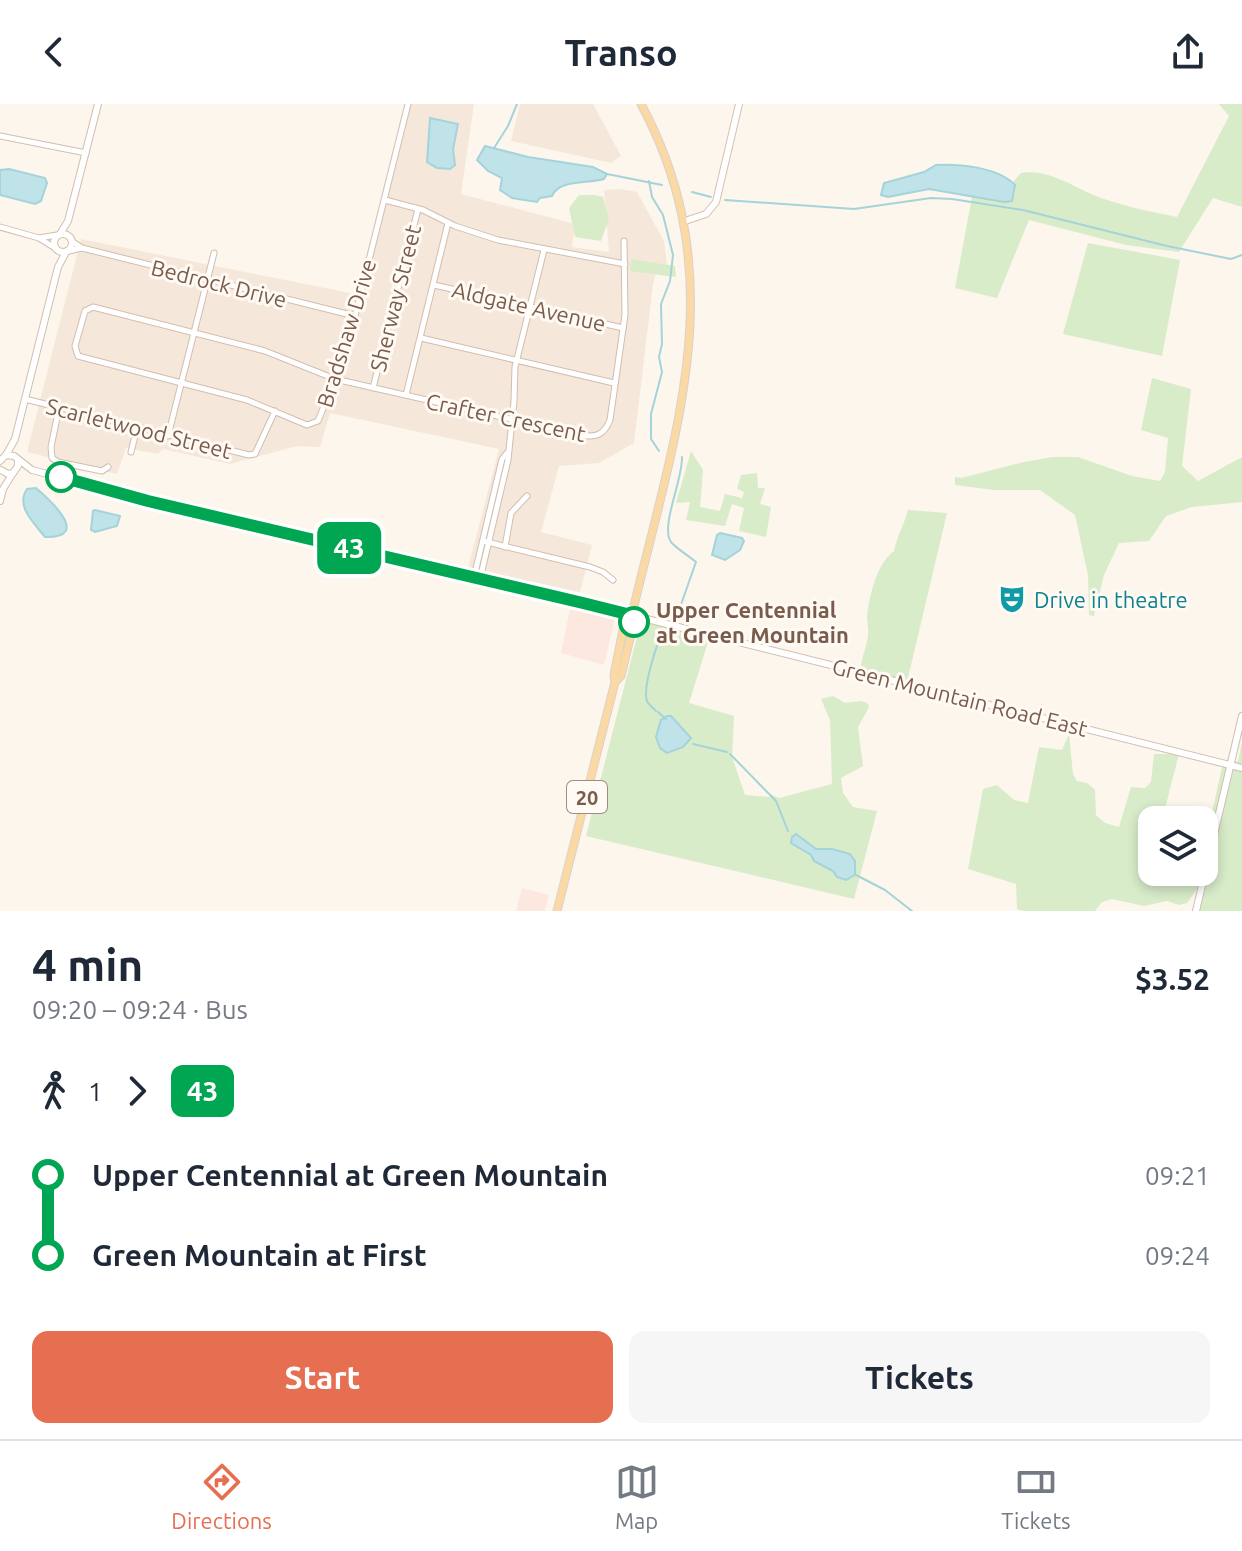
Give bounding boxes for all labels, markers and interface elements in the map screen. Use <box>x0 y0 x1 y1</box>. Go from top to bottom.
icon: back <box>32 30 76 74</box>
icon: share <box>1166 30 1210 74</box>
text: Transo <box>564 32 678 73</box>
street label: Sherway Street <box>365 222 425 374</box>
street label: Bedrock Drive <box>149 254 289 312</box>
street label: Bradshaw Drive <box>312 256 380 410</box>
street label: Aldgate Avenue <box>450 276 608 336</box>
street label: Crafter Crescent <box>424 388 588 446</box>
street label: Scarletwood Street <box>44 393 235 463</box>
unlabelled marker <box>46 462 76 492</box>
line badge: 43 <box>313 522 385 574</box>
text: 43 <box>333 532 365 563</box>
theatre icon: Drive in theatre <box>997 584 1027 614</box>
place label: Drive in theatre <box>1034 587 1188 612</box>
place label: Upper Centennial at Green Mountain <box>656 597 849 647</box>
marker: Upper Centennial at Green Mountain <box>619 607 649 637</box>
street label: Green Mountain Road East <box>830 653 1091 741</box>
road number: 20 <box>567 781 607 813</box>
map controls <box>1138 806 1218 886</box>
button: layers <box>1138 806 1218 886</box>
text: 4 min <box>32 940 143 989</box>
text: $3.52 <box>1135 962 1210 996</box>
text: 09:20 – 09:24 · Bus <box>32 995 248 1024</box>
icon: walk <box>32 1069 76 1113</box>
icon: forward <box>115 1069 159 1113</box>
text: 43 <box>187 1075 218 1106</box>
text: 1 <box>88 1077 103 1106</box>
text: Upper Centennial at Green Mountain <box>92 1158 608 1192</box>
text: 09:21 <box>1145 1161 1210 1190</box>
text: Green Mountain at First <box>92 1238 427 1272</box>
text: 09:24 <box>1145 1241 1210 1270</box>
button: Start <box>32 1331 613 1423</box>
button: Tickets <box>629 1331 1210 1423</box>
tab: Directions <box>171 1460 272 1533</box>
tab: Map <box>615 1460 659 1533</box>
tab: Tickets <box>1001 1460 1071 1533</box>

